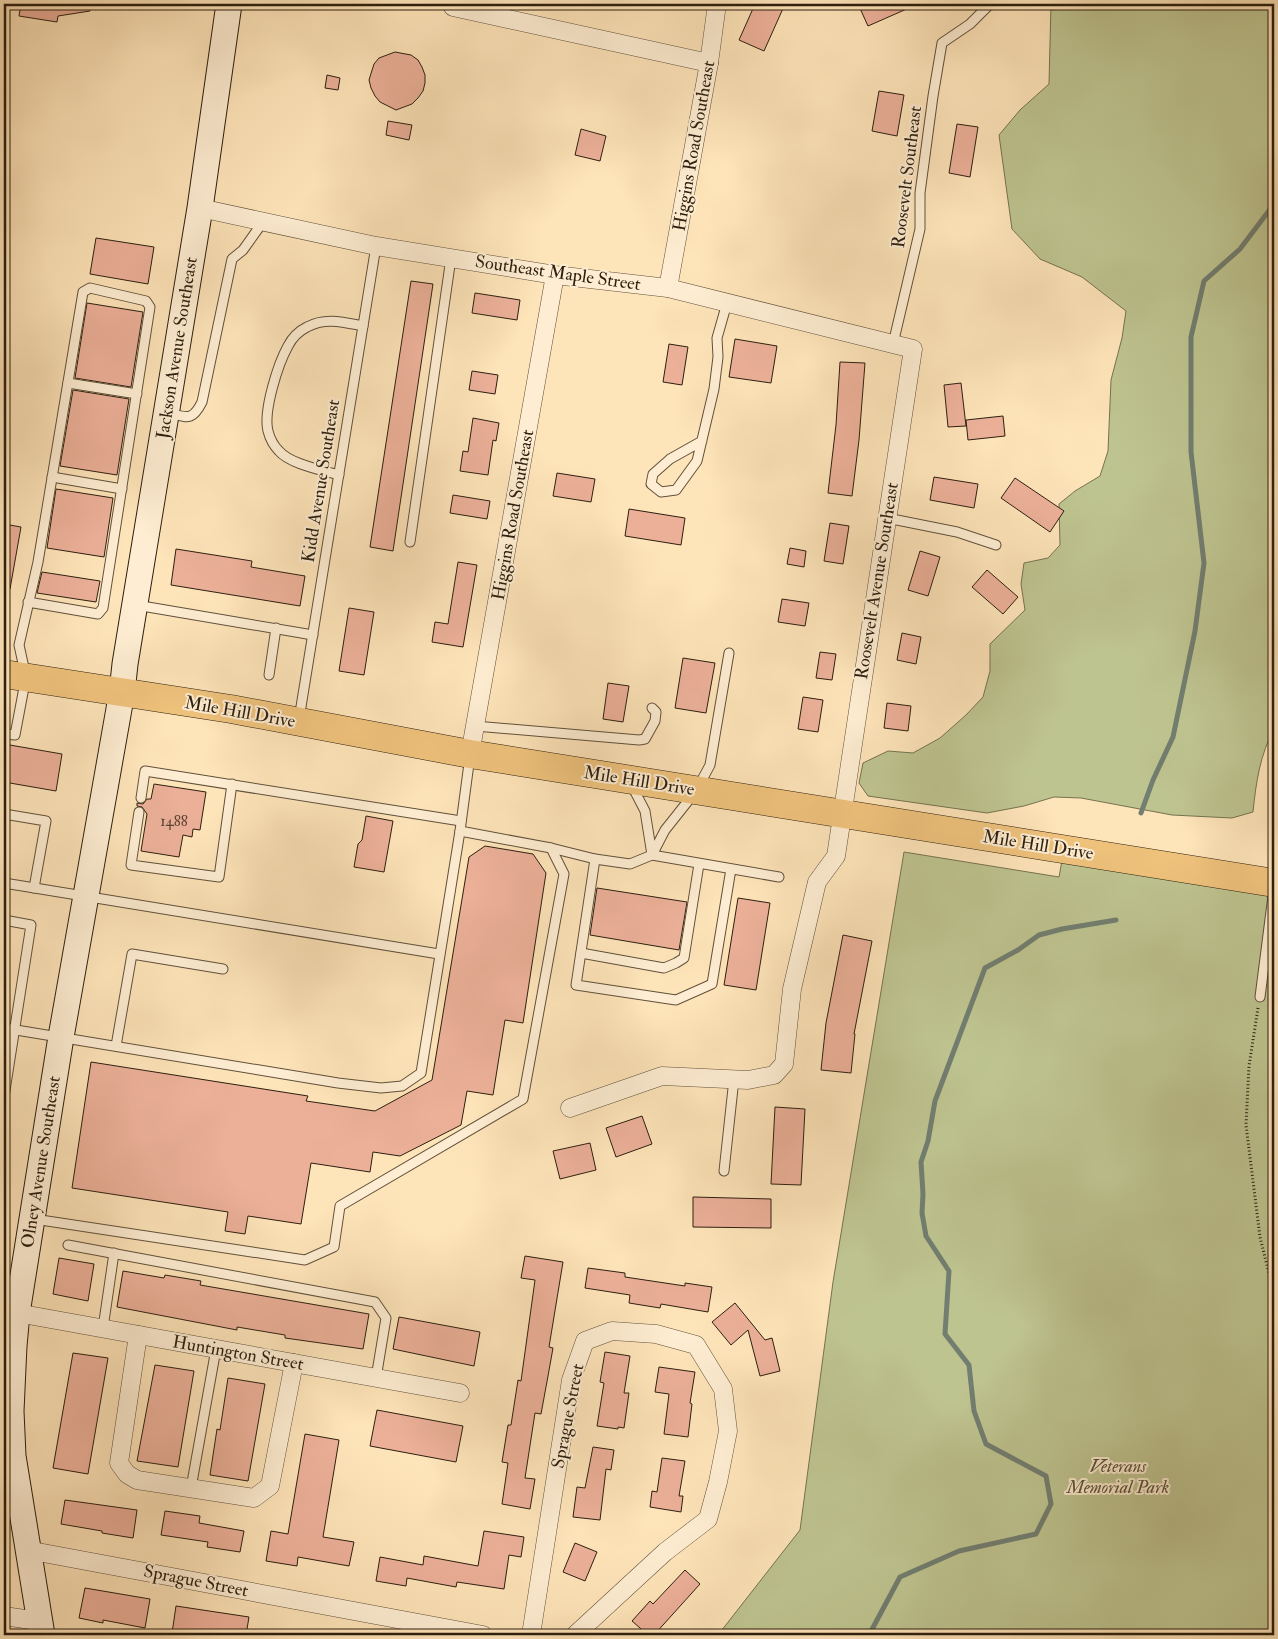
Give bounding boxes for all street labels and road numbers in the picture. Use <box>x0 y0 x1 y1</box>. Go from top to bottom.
street label: Higgins Road Southeast <box>668 59 720 233</box>
street label: Roosevelt Southeast <box>887 104 927 249</box>
street label: Southeast Maple Street <box>474 250 642 296</box>
street label: Jackson Avenue Southeast <box>151 255 203 442</box>
street label: Kidd Avenue Southeast <box>297 398 345 564</box>
street label: Higgins Road Southeast <box>487 428 539 602</box>
street label: Roosevelt Avenue Southeast <box>850 481 904 681</box>
street label: Mile Hill Drive <box>183 691 298 733</box>
street label: Mile Hill Drive <box>582 761 696 801</box>
street label: Mile Hill Drive <box>981 825 1095 865</box>
street label: Olney Avenue Southeast <box>16 1074 66 1250</box>
street label: Huntington Street <box>171 1330 306 1376</box>
street label: Sprague Street <box>547 1362 589 1470</box>
street label: Sprague Street <box>142 1560 250 1602</box>

